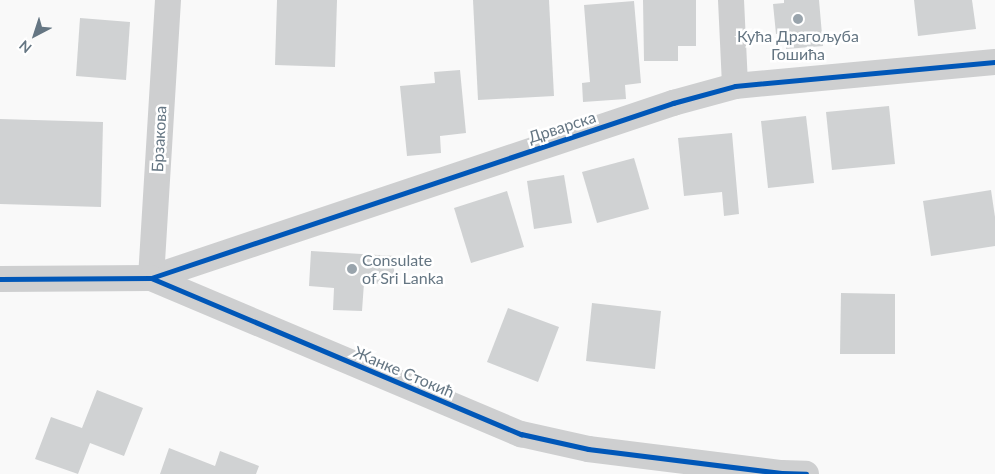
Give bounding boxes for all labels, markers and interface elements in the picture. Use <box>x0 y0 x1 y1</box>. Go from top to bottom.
north arrow <box>10 10 60 60</box>
marker: Кућа Драгољуба Гошића <box>792 13 804 25</box>
place label: Кућа Драгољуба Гошића <box>737 26 859 64</box>
text: N <box>15 37 35 57</box>
street label: Брзакова <box>148 105 170 173</box>
street label: Дрварска <box>526 107 598 147</box>
place label: Consulate of Sri Lanka <box>362 250 444 288</box>
marker: Consulate of Sri Lanka <box>346 263 358 275</box>
street label: Жанке Стокић <box>351 342 457 402</box>

